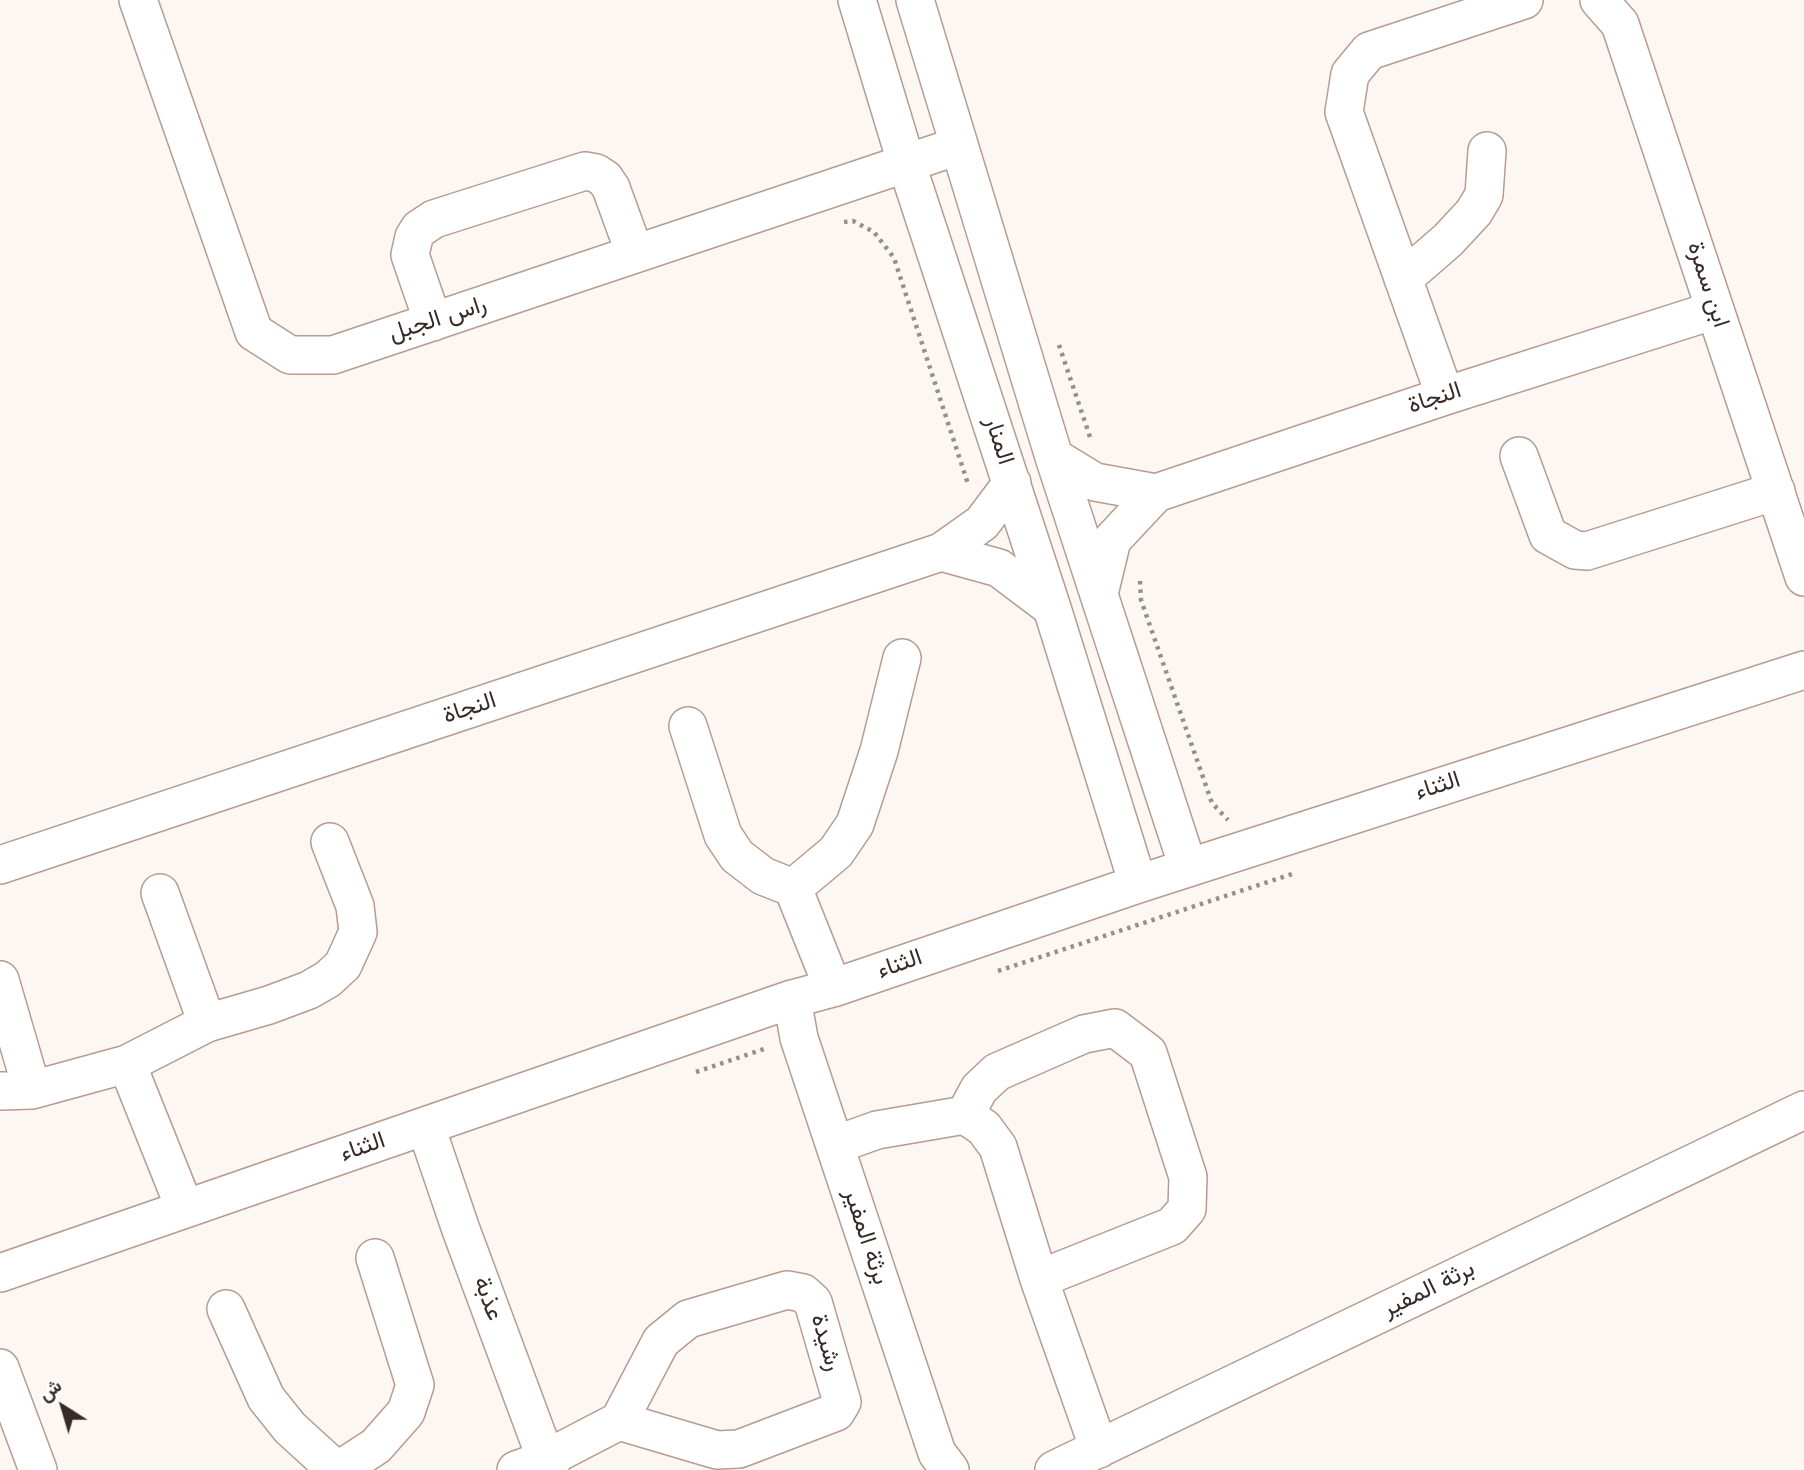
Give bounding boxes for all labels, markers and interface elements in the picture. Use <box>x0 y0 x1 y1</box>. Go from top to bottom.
street label: ابن سمرة <box>1680 239 1734 331</box>
street label: راس الجبل <box>386 291 490 349</box>
street label: النجاة <box>1405 377 1465 421</box>
street label: المنار <box>977 413 1019 469</box>
street label: النجاة <box>440 687 500 731</box>
street label: الثناء <box>1412 766 1464 808</box>
street label: الثناء <box>874 944 926 986</box>
street label: الثناء <box>337 1127 389 1169</box>
street label: برثة المفير <box>836 1185 894 1289</box>
street label: برثة المفير <box>1378 1255 1480 1325</box>
street label: عذبة <box>466 1273 508 1325</box>
street label: رشيدة <box>803 1311 847 1375</box>
north arrow <box>28 1372 98 1442</box>
text: ش <box>33 1372 67 1407</box>

